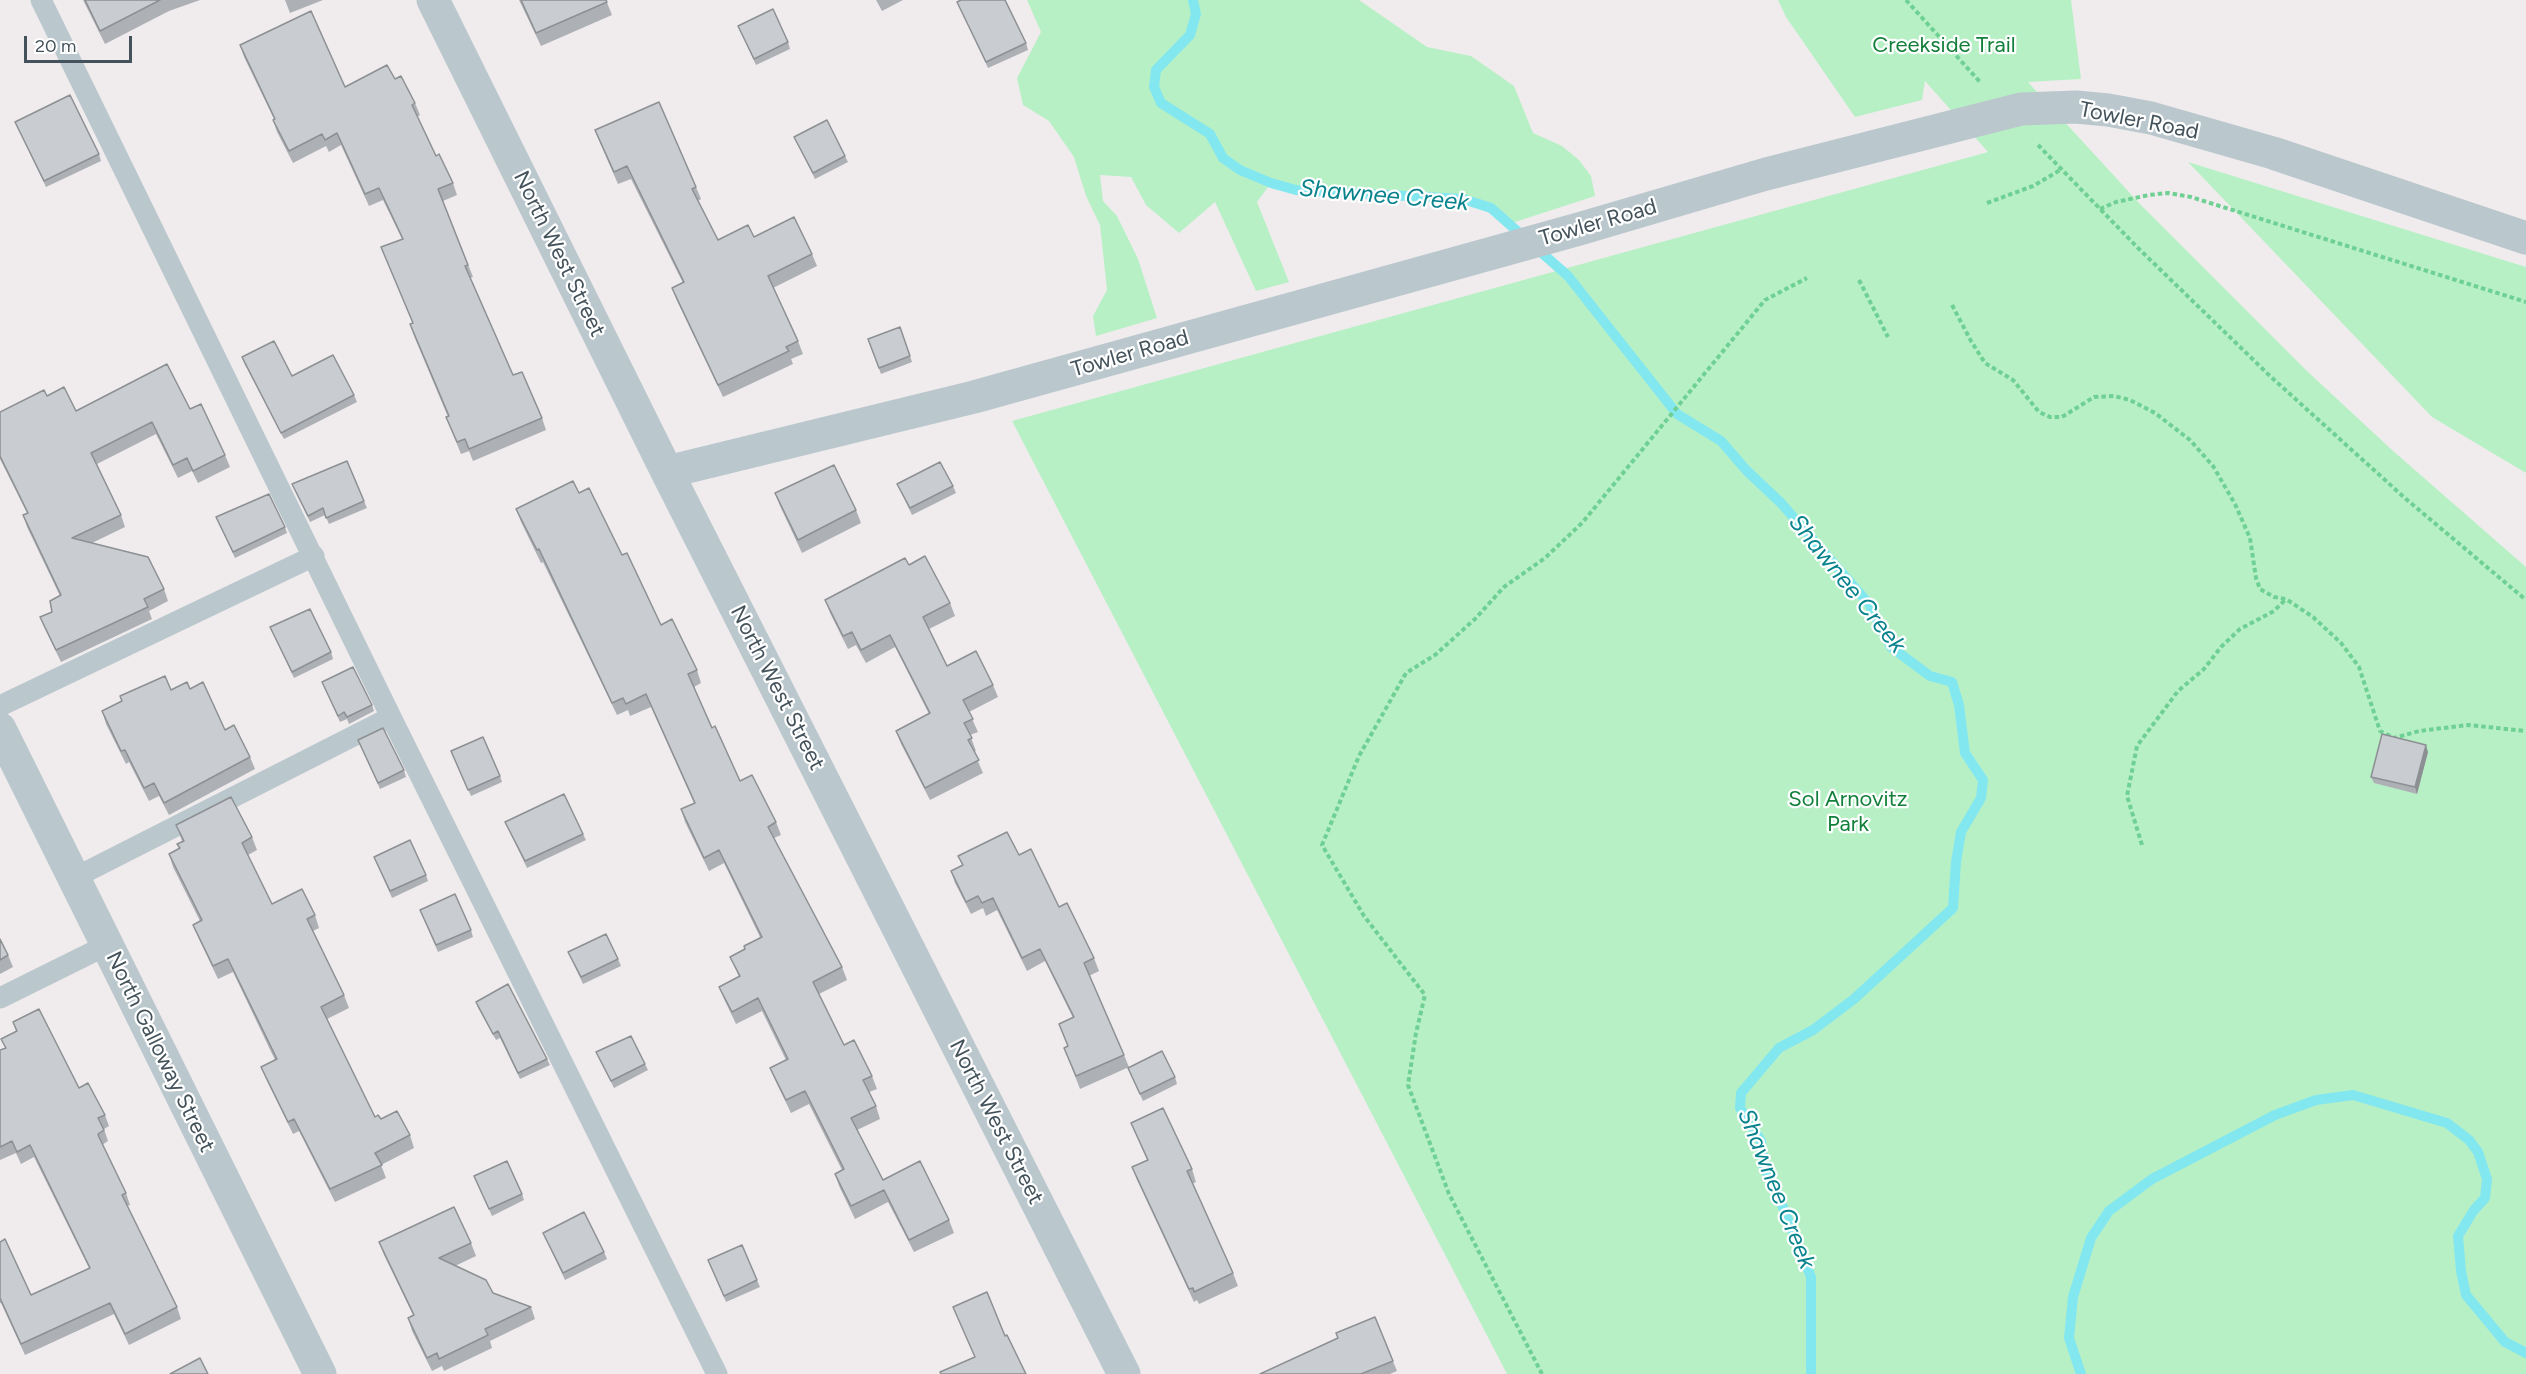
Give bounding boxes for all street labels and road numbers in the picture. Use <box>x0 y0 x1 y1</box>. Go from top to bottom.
street label: Towler Road <box>2077 97 2201 145</box>
street label: North West Street <box>507 167 611 341</box>
street label: Towler Road <box>1536 194 1660 252</box>
street label: Towler Road <box>1068 325 1192 383</box>
street label: North West Street <box>724 601 830 775</box>
street label: North Galloway Street <box>100 947 220 1157</box>
street label: North West Street <box>943 1035 1049 1209</box>

